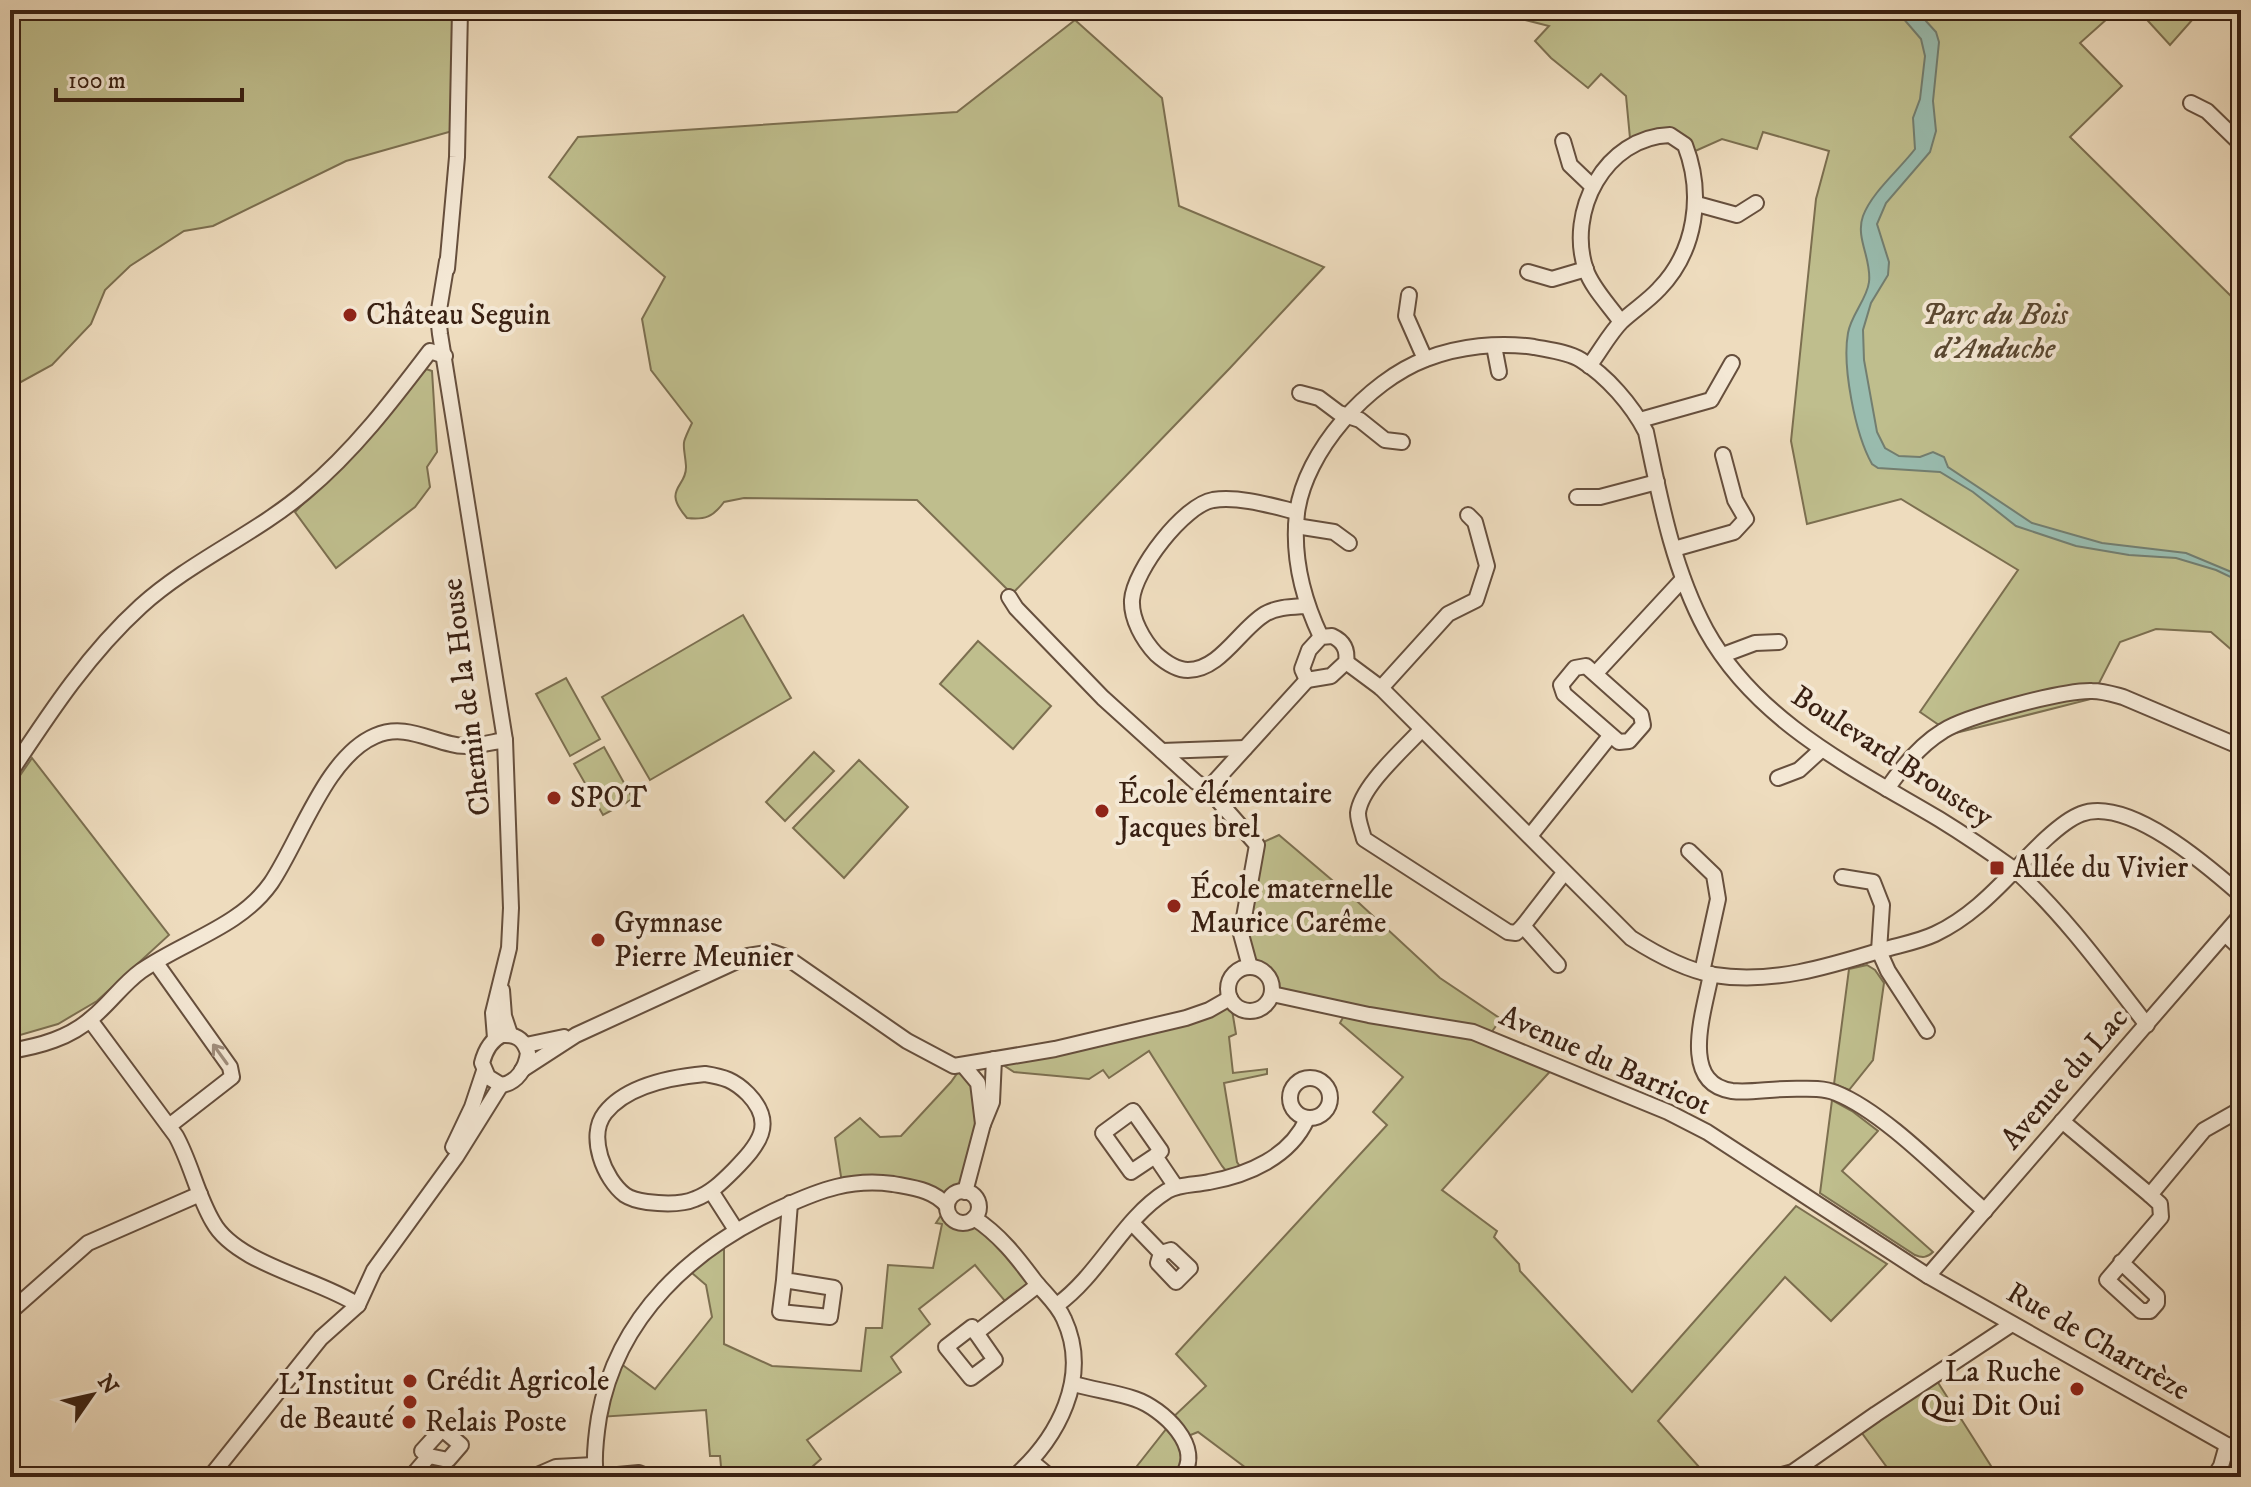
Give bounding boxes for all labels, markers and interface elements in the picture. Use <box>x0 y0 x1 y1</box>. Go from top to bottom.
scale bar <box>56 52 242 102</box>
text: 100 m <box>68 66 126 96</box>
place label: Château Seguin <box>366 297 551 334</box>
park label: Parc du Bois d'Anduche <box>1922 297 2069 368</box>
marker: Château Seguin <box>341 306 359 324</box>
street label: Chemin de la House <box>434 576 500 818</box>
street label: Boulevard Broustey <box>1784 678 2000 836</box>
place label: École élémentaire Jacques brel <box>1115 775 1332 847</box>
place label: SPOT <box>570 780 647 817</box>
marker: SPOT <box>545 789 563 807</box>
marker: École élémentaire Jacques brel <box>1093 802 1111 820</box>
place label: Allée du Vivier <box>2013 850 2188 887</box>
marker: Allée du Vivier <box>1988 859 2006 877</box>
place label: École maternelle Maurice Carême <box>1190 870 1393 942</box>
marker: École maternelle Maurice Carême <box>1165 897 1183 915</box>
place label: Gymnase Pierre Meunier <box>614 905 794 976</box>
marker: Gymnase Pierre Meunier <box>589 931 607 949</box>
street label: Avenue du Barricot <box>1493 998 1717 1124</box>
street label: Avenue du Lac <box>1993 1000 2137 1158</box>
one-way arrow <box>212 1044 229 1066</box>
street label: Rue de Chartrèze <box>2000 1275 2196 1409</box>
place label: La Ruche Qui Dit Oui <box>1921 1354 2061 1425</box>
north arrow <box>52 1355 132 1435</box>
place label: Crédit Agricole <box>426 1363 609 1400</box>
place label: L'Institut de Beauté <box>278 1367 395 1438</box>
text: N <box>91 1370 124 1400</box>
marker: Crédit Agricole <box>401 1372 419 1390</box>
marker: La Ruche Qui Dit Oui <box>2068 1380 2086 1398</box>
marker: L'Institut de Beauté <box>401 1393 419 1411</box>
place label: Relais Poste <box>425 1404 567 1441</box>
marker: Relais Poste <box>400 1413 418 1431</box>

